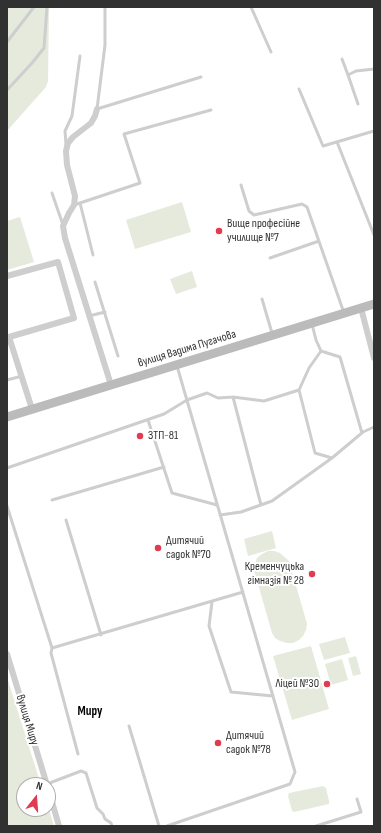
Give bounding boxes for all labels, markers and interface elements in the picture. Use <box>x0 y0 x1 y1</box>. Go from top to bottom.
place label: Вище професійне училище №7 <box>227 217 300 245</box>
marker: Вище професійне училище №7 <box>214 226 224 236</box>
street label: вулиця Вадима Пугачова <box>136 327 238 371</box>
place label: ЗТП-81 <box>148 429 178 443</box>
marker: ЗТП-81 <box>135 431 145 441</box>
place label: Дитячий садок №70 <box>166 534 211 562</box>
marker: Дитячий садок №70 <box>153 543 163 553</box>
place label: Кременчуцька гімназія № 28 <box>245 560 304 588</box>
marker: Кременчуцька гімназія № 28 <box>307 569 317 579</box>
place label: Ліцей №30 <box>276 677 319 691</box>
marker: Ліцей №30 <box>322 679 332 689</box>
street label: вулиця Миру <box>13 693 41 747</box>
district label: Миру <box>78 704 102 720</box>
place label: Дитячий садок №78 <box>226 729 271 757</box>
marker: Дитячий садок №78 <box>213 738 223 748</box>
north arrow <box>16 777 56 817</box>
text: N <box>35 779 44 793</box>

